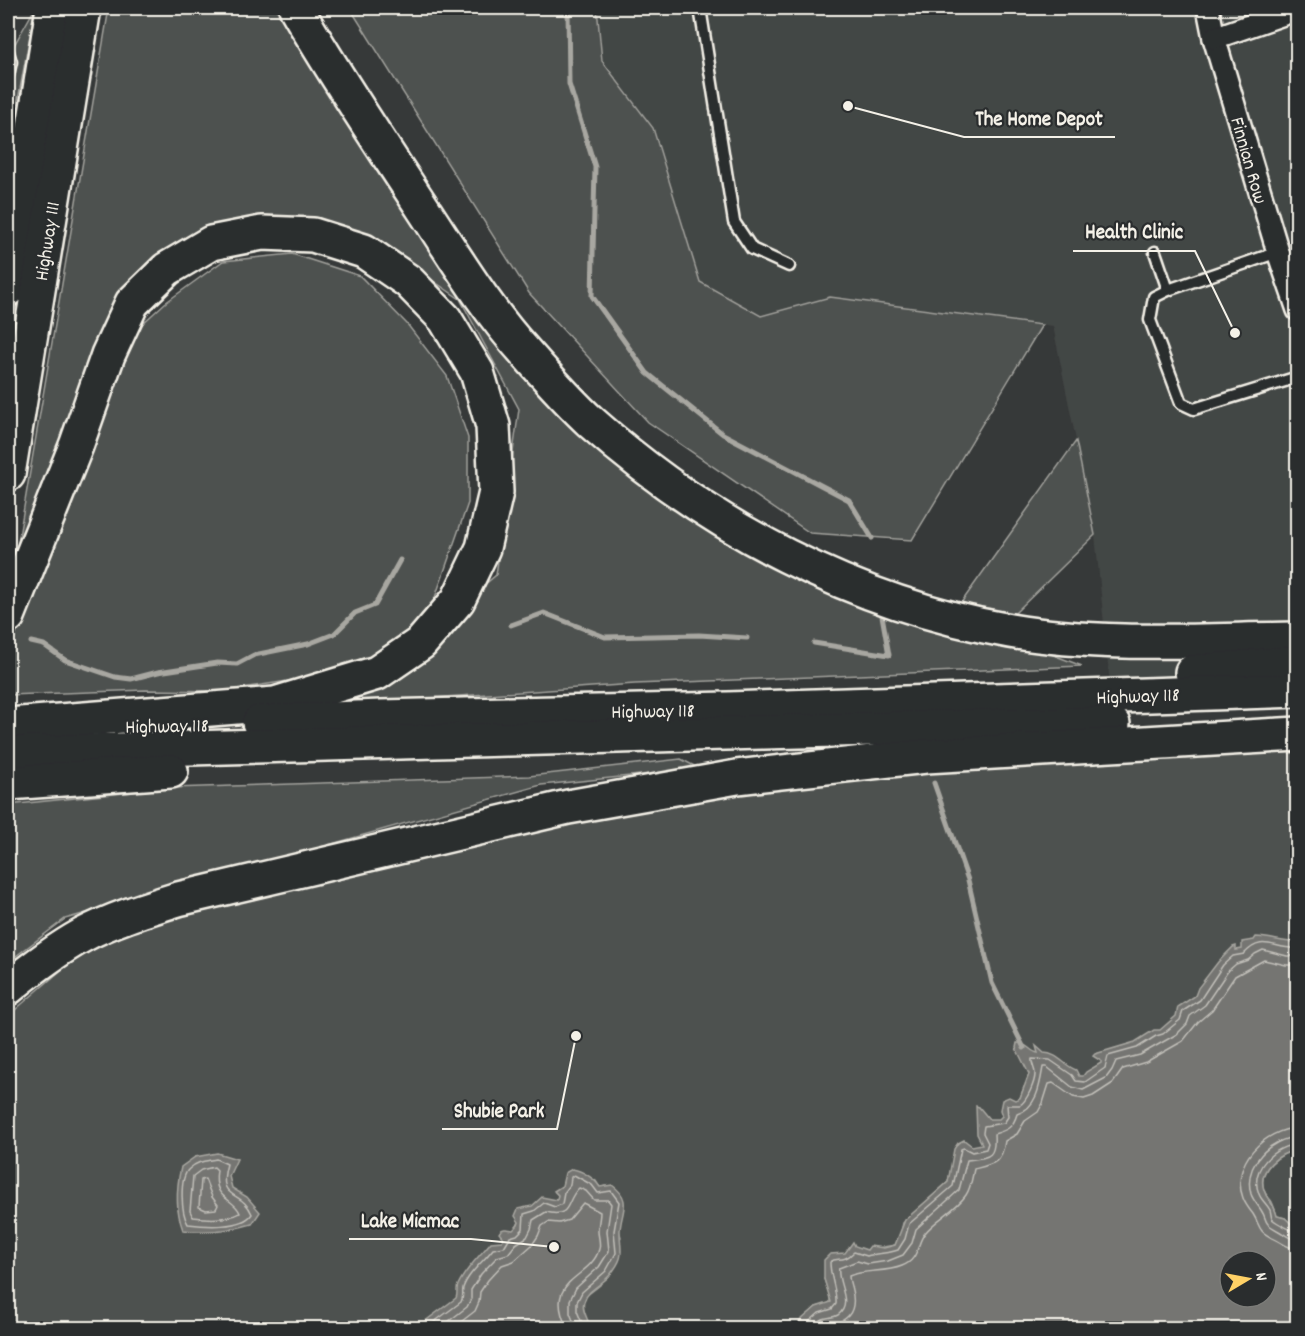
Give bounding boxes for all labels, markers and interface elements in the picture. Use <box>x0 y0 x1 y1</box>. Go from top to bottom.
callout: The Home Depot <box>964 98 1115 137</box>
text: The Home Depot <box>975 106 1103 136</box>
street label: Finnian Row <box>1221 114 1273 208</box>
street label: Highway 111 <box>29 200 69 283</box>
callout: Health Clinic <box>1073 212 1195 251</box>
text: Health Clinic <box>1085 219 1184 249</box>
street label: Highway 118 <box>1096 683 1180 713</box>
street label: Highway 118 <box>611 698 695 728</box>
street label: Highway 118 <box>125 713 209 743</box>
callout: Shubie Park <box>442 1090 557 1129</box>
text: Shubie Park <box>454 1098 545 1128</box>
callout: Lake Micmac <box>349 1200 471 1239</box>
text: Lake Micmac <box>361 1208 460 1238</box>
north arrow <box>1218 1249 1278 1309</box>
text: N <box>1248 1271 1272 1283</box>

